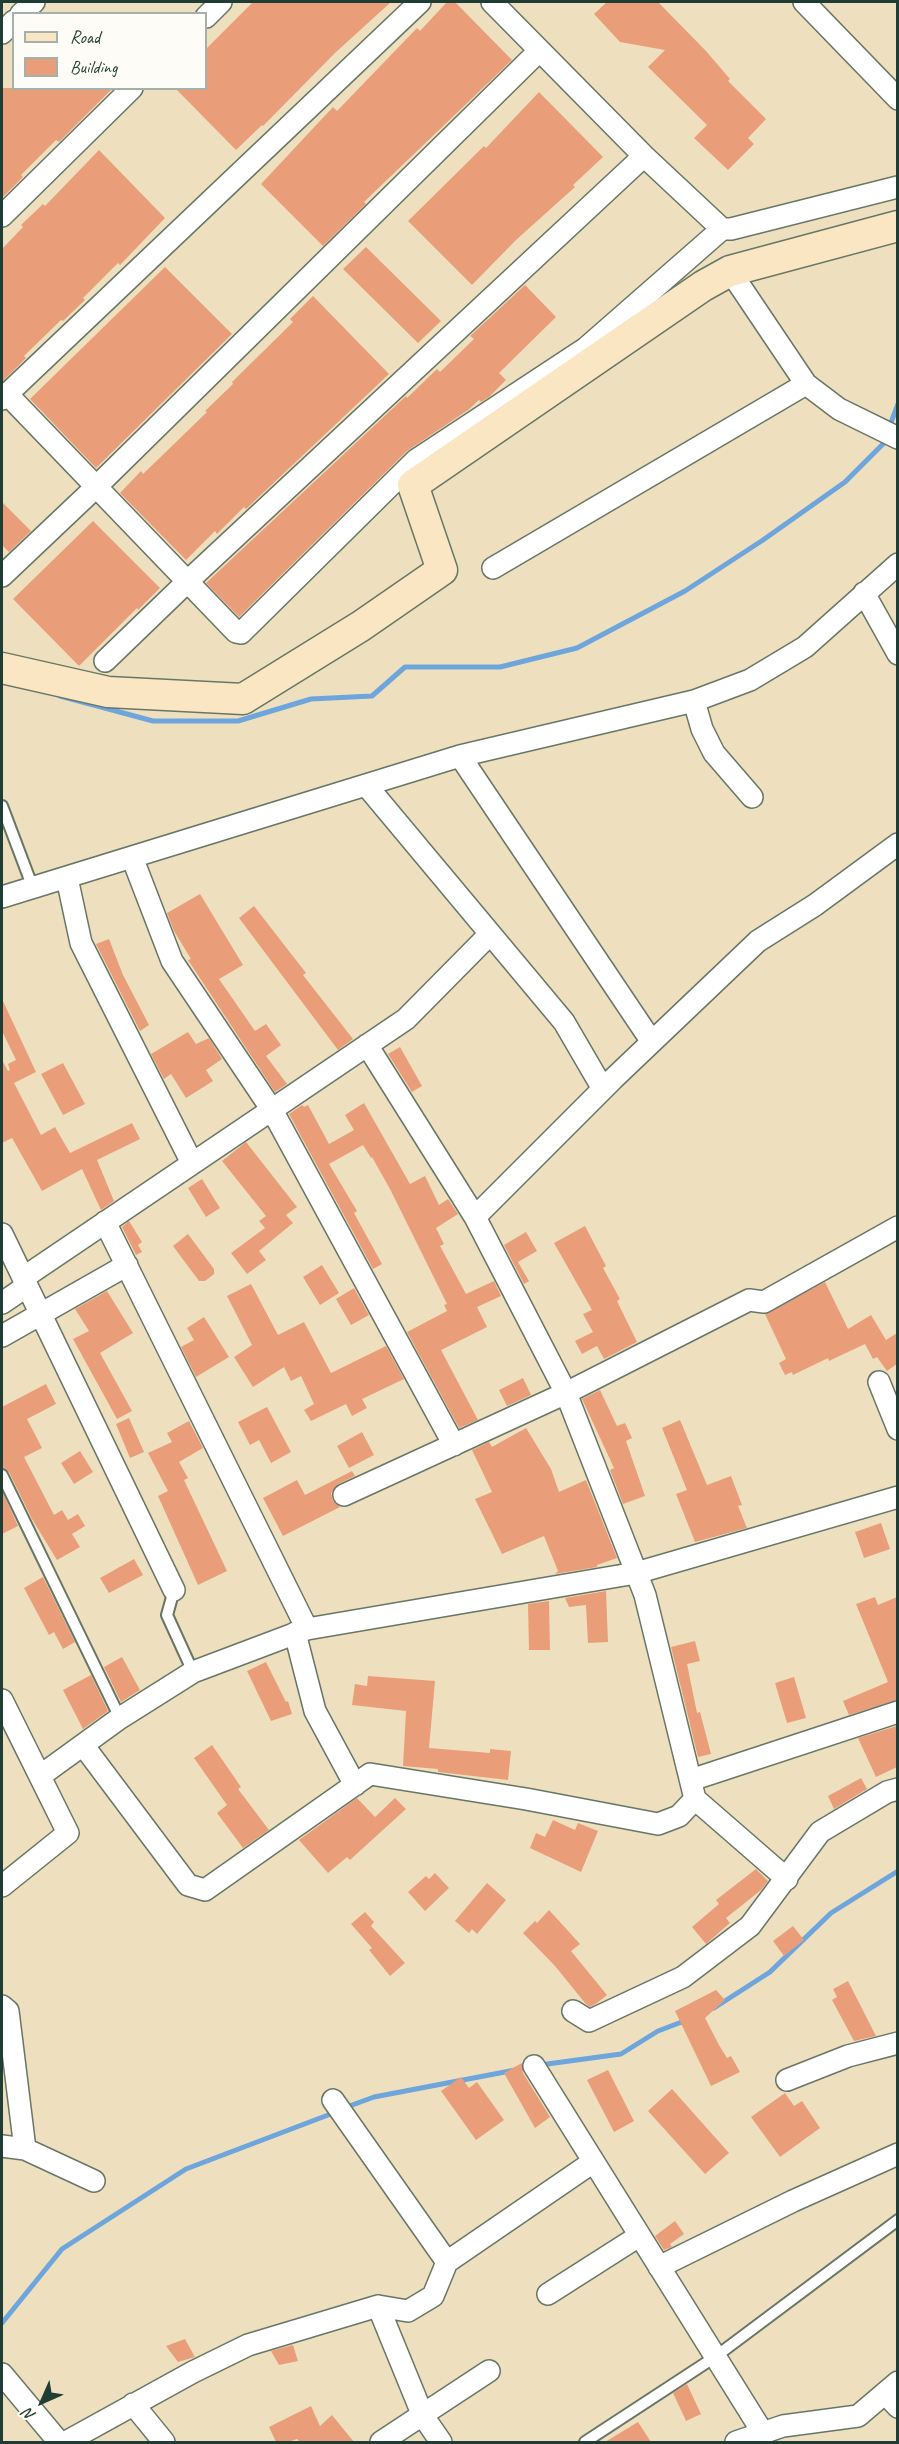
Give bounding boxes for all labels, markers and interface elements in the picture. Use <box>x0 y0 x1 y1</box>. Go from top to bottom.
legend <box>12 12 207 90</box>
text: Road <box>70 26 100 48</box>
text: Building <box>70 56 117 78</box>
north arrow <box>12 2372 72 2432</box>
text: N <box>19 2404 40 2425</box>

